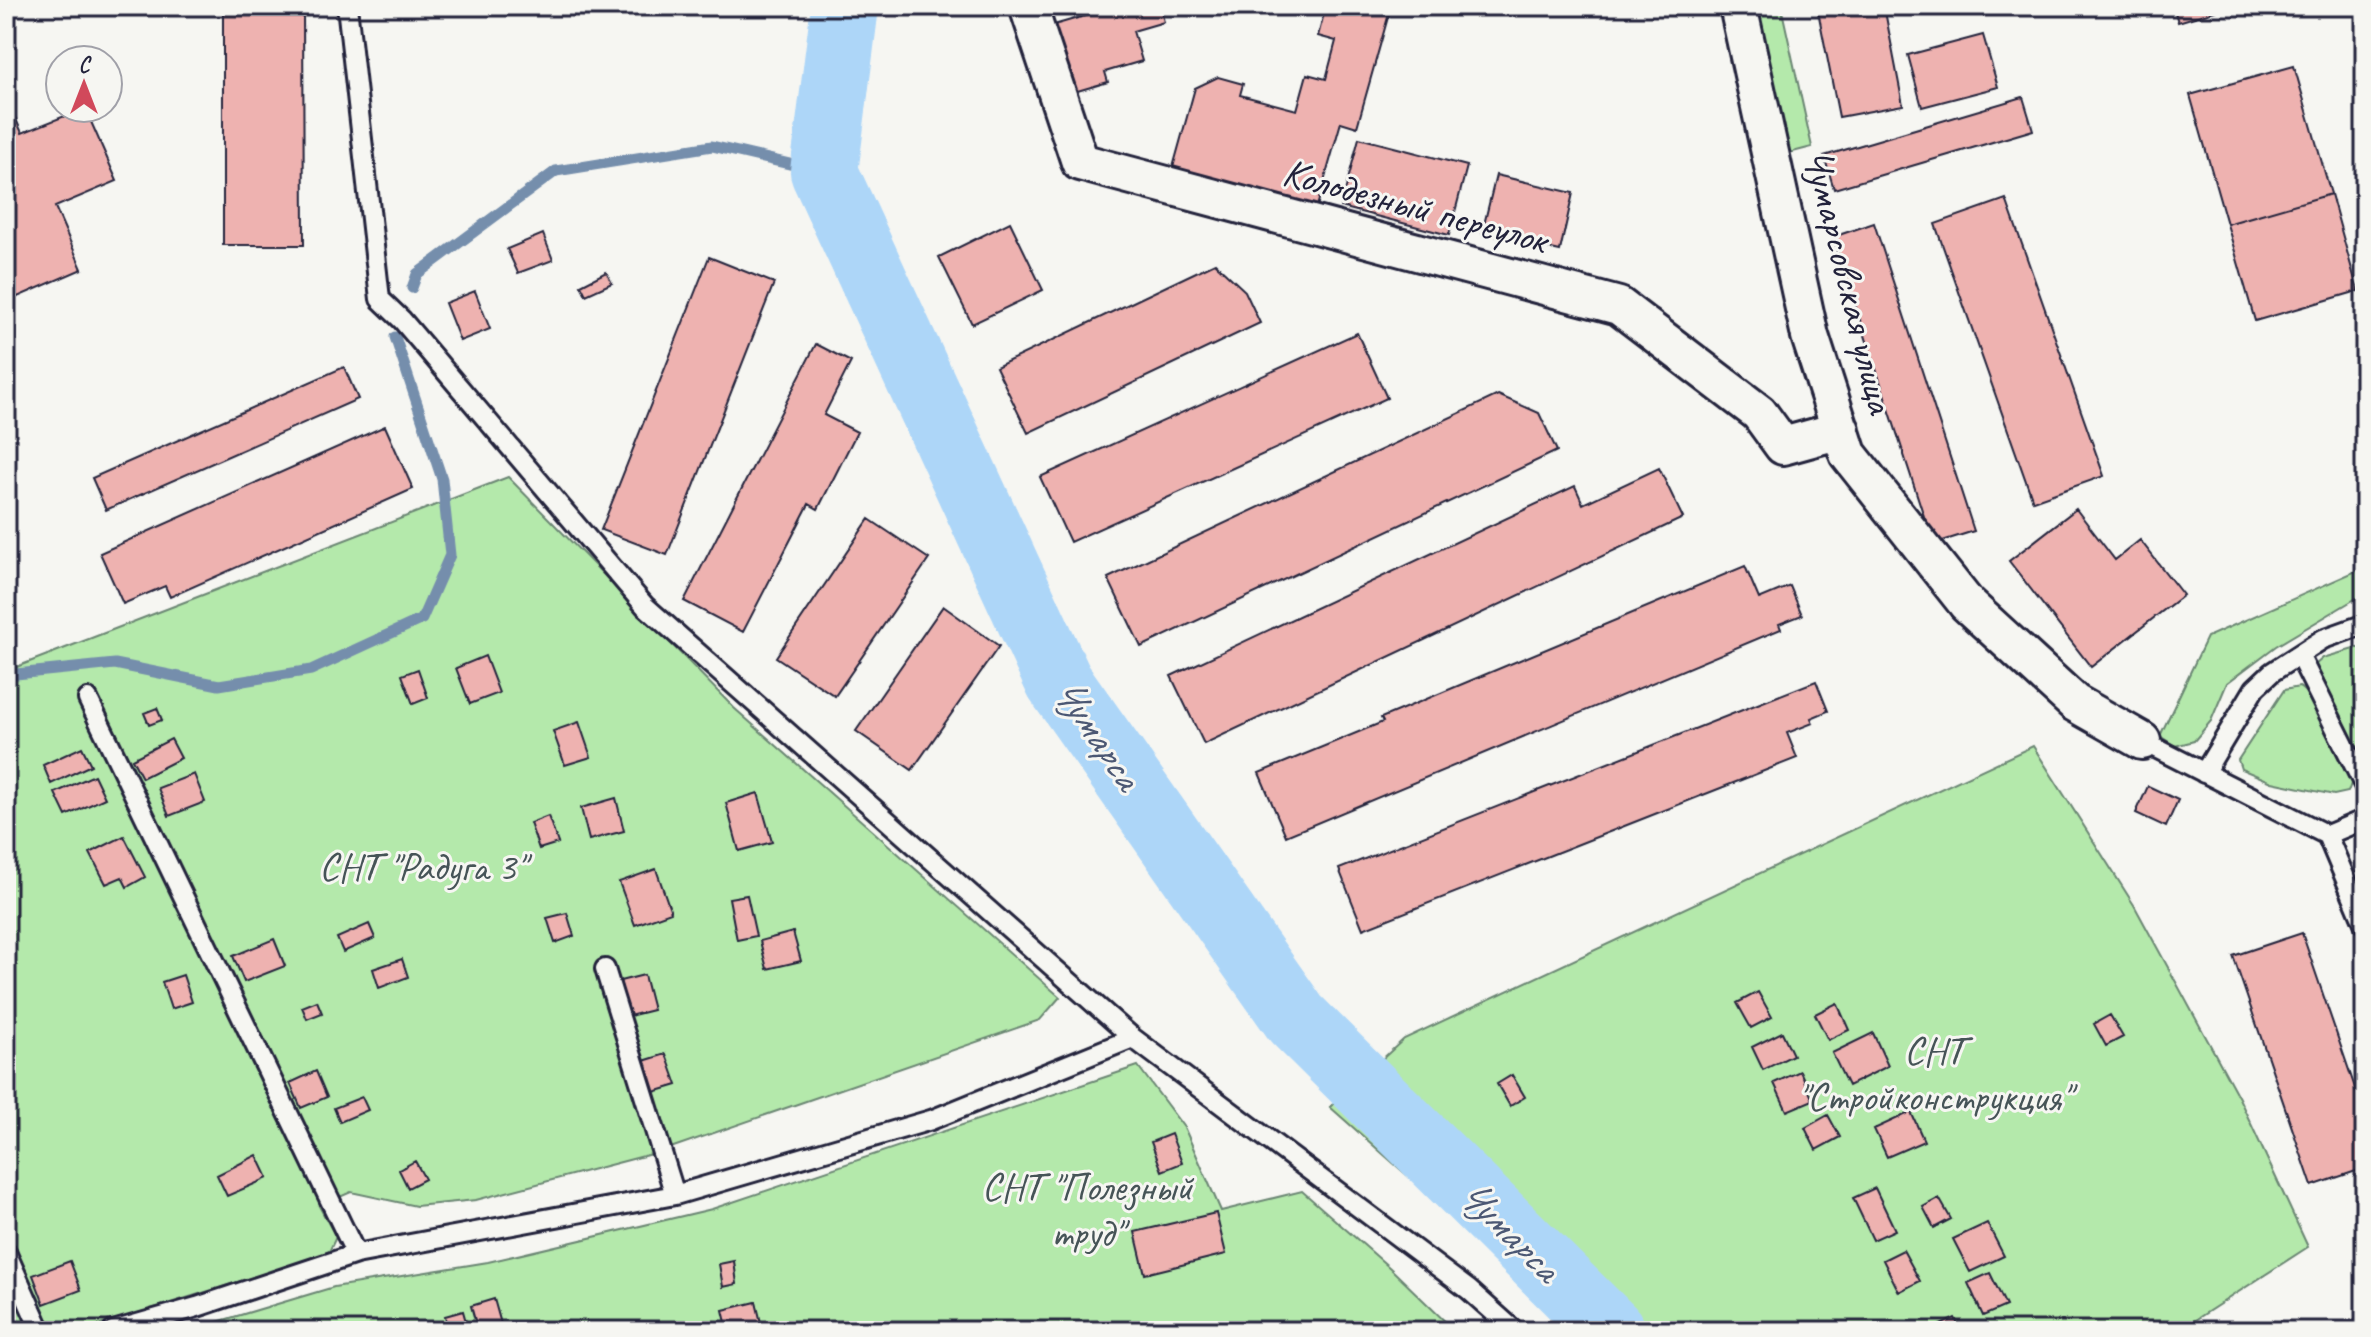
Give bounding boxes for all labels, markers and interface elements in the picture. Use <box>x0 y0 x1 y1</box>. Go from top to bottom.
north arrow <box>44 44 124 124</box>
text: С <box>79 51 93 79</box>
street label: Чумарсовская улица <box>1792 144 1907 421</box>
street label: Колодезный переулок <box>1278 147 1555 266</box>
water label: Чумарса <box>1040 667 1156 803</box>
park label: СНТ "Радуга 3" <box>319 842 533 892</box>
park label: СНТ "Стройконструкция" <box>1798 1026 2078 1122</box>
park label: СНТ "Полезный труд" <box>982 1162 1195 1258</box>
water label: Чумарса <box>1446 1167 1575 1296</box>

